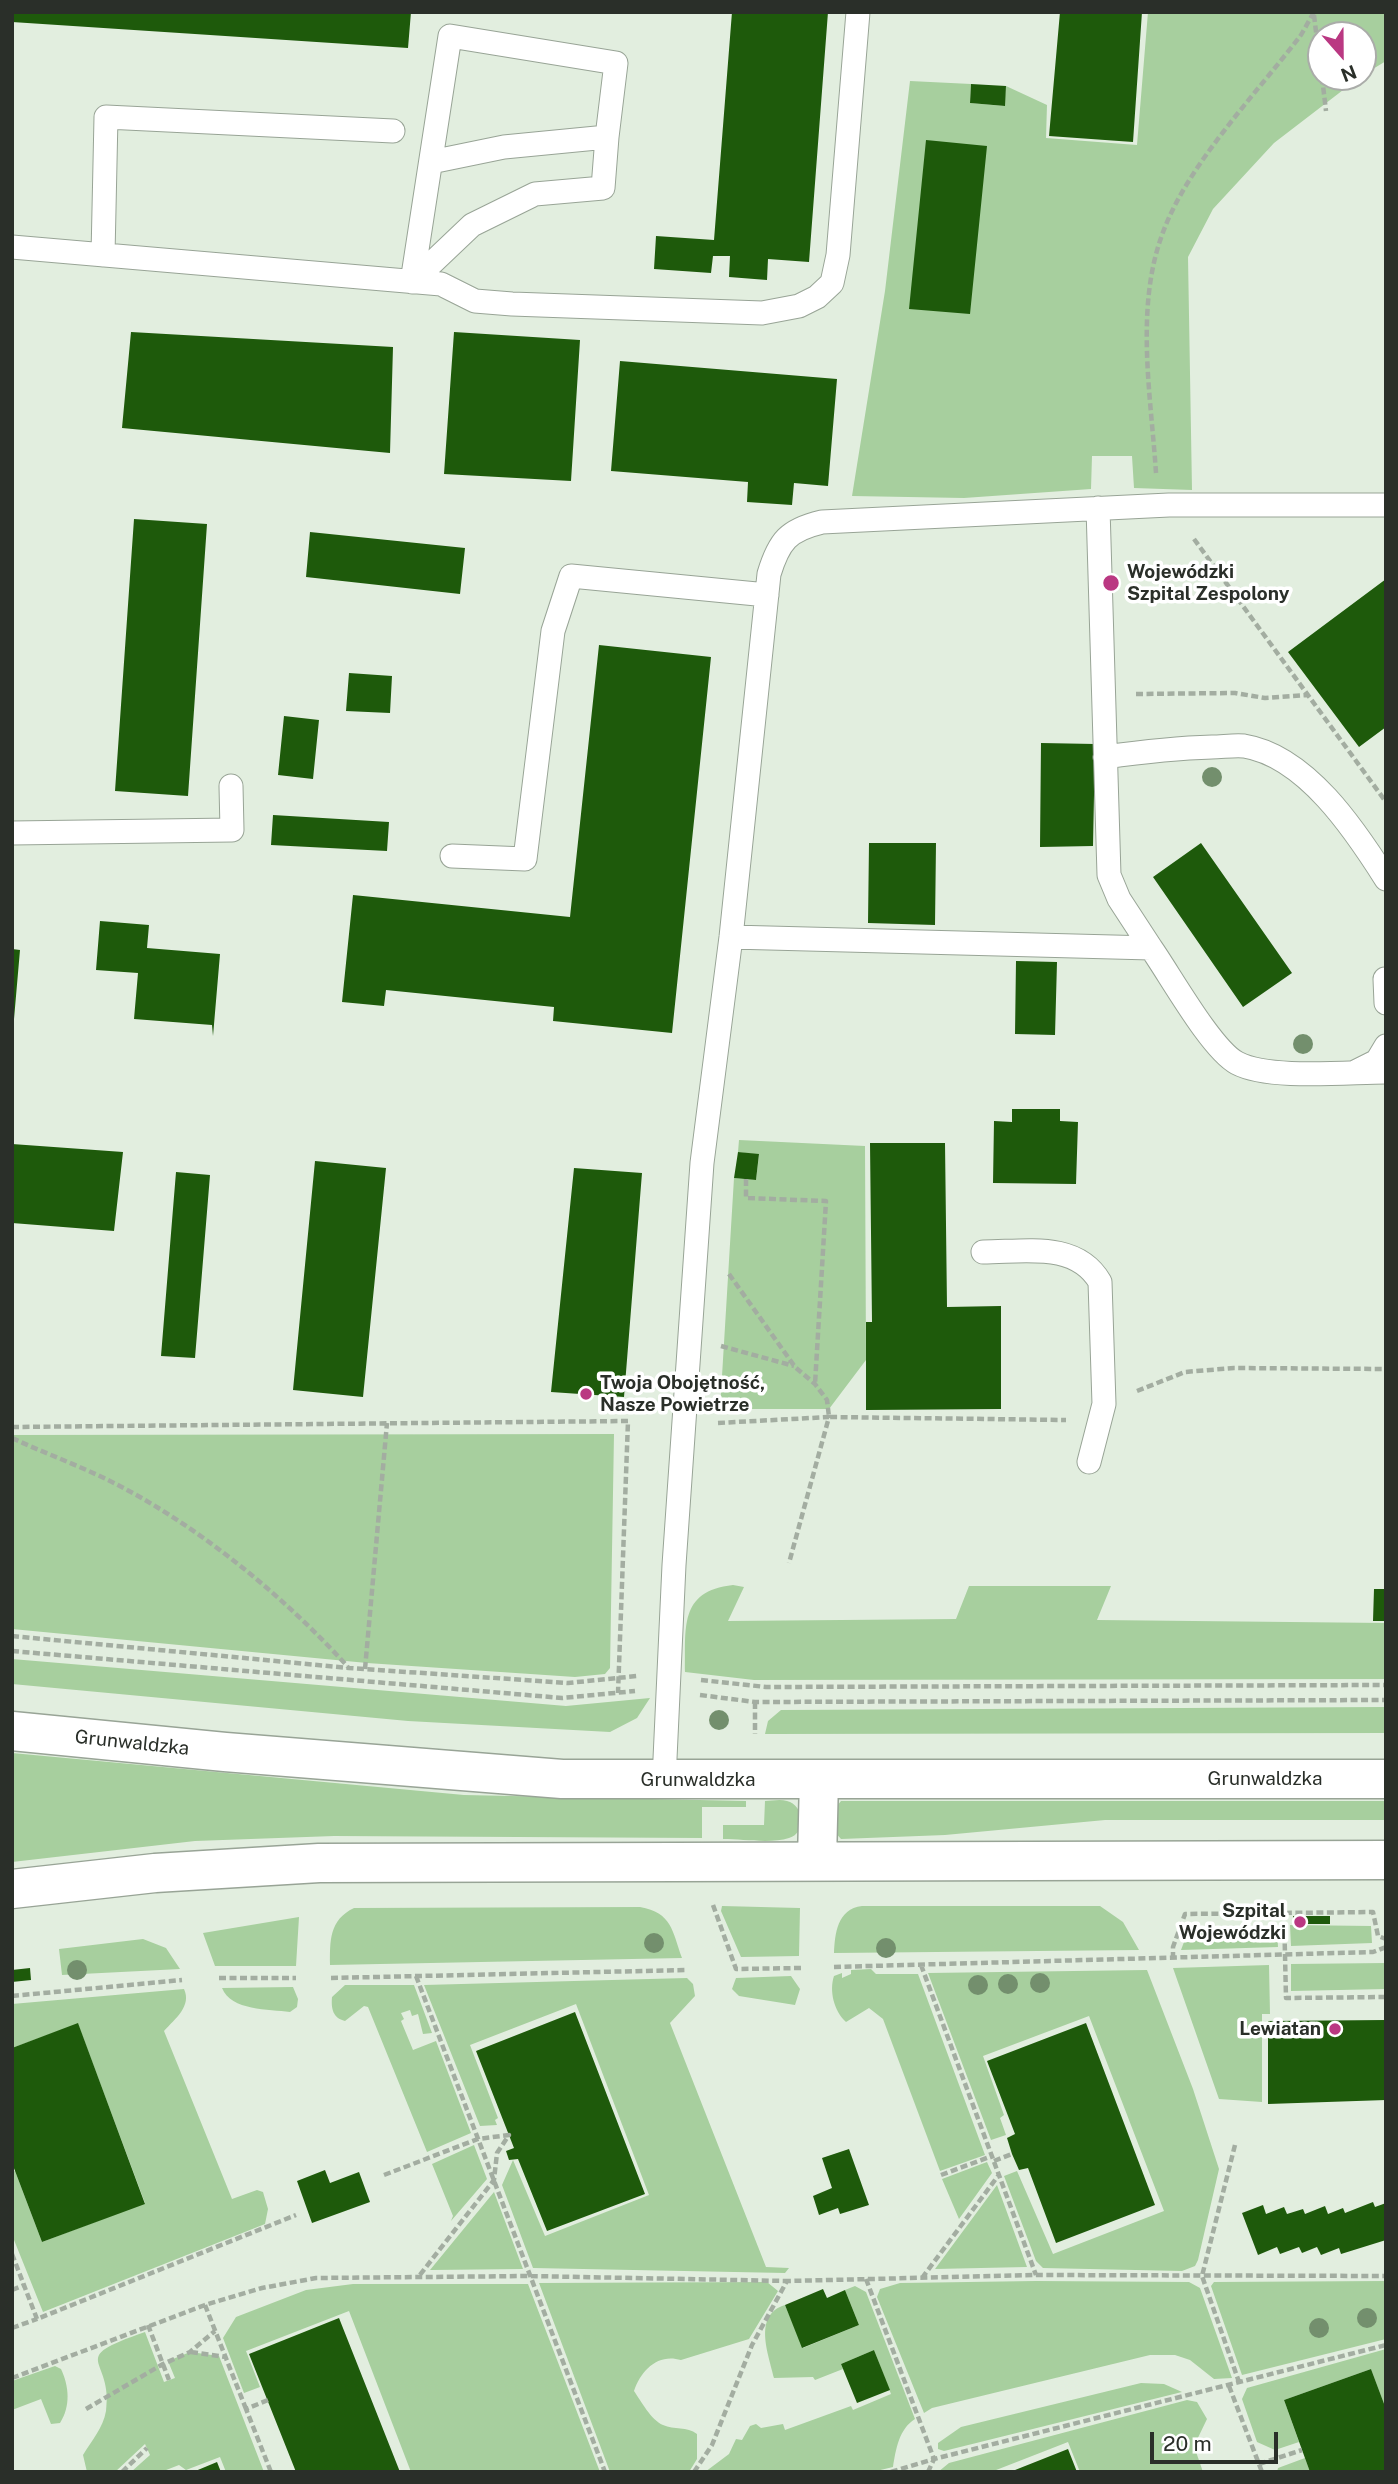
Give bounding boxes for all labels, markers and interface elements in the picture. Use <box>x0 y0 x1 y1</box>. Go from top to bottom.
north arrow <box>1307 21 1377 91</box>
text: N <box>1338 61 1360 87</box>
place label: Wojewódzki Szpital Zespolony <box>1127 561 1289 605</box>
marker: Wojewódzki Szpital Zespolony <box>1101 573 1121 593</box>
place label: Twoja Obojętność, Nasze Powietrze <box>600 1372 765 1416</box>
marker: Twoja Obojętność, Nasze Powietrze <box>578 1386 594 1402</box>
street label: Grunwaldzka <box>74 1726 190 1760</box>
street label: Grunwaldzka <box>1208 1768 1322 1790</box>
street label: Grunwaldzka <box>641 1769 755 1791</box>
place label: Szpital Wojewódzki <box>1179 1900 1286 1944</box>
marker: Szpital Wojewódzki <box>1292 1914 1308 1930</box>
place label: Lewiatan <box>1239 2018 1321 2040</box>
marker: Lewiatan <box>1327 2021 1343 2037</box>
scale bar <box>1153 2418 1281 2462</box>
text: 20 m <box>1163 2431 1212 2456</box>

